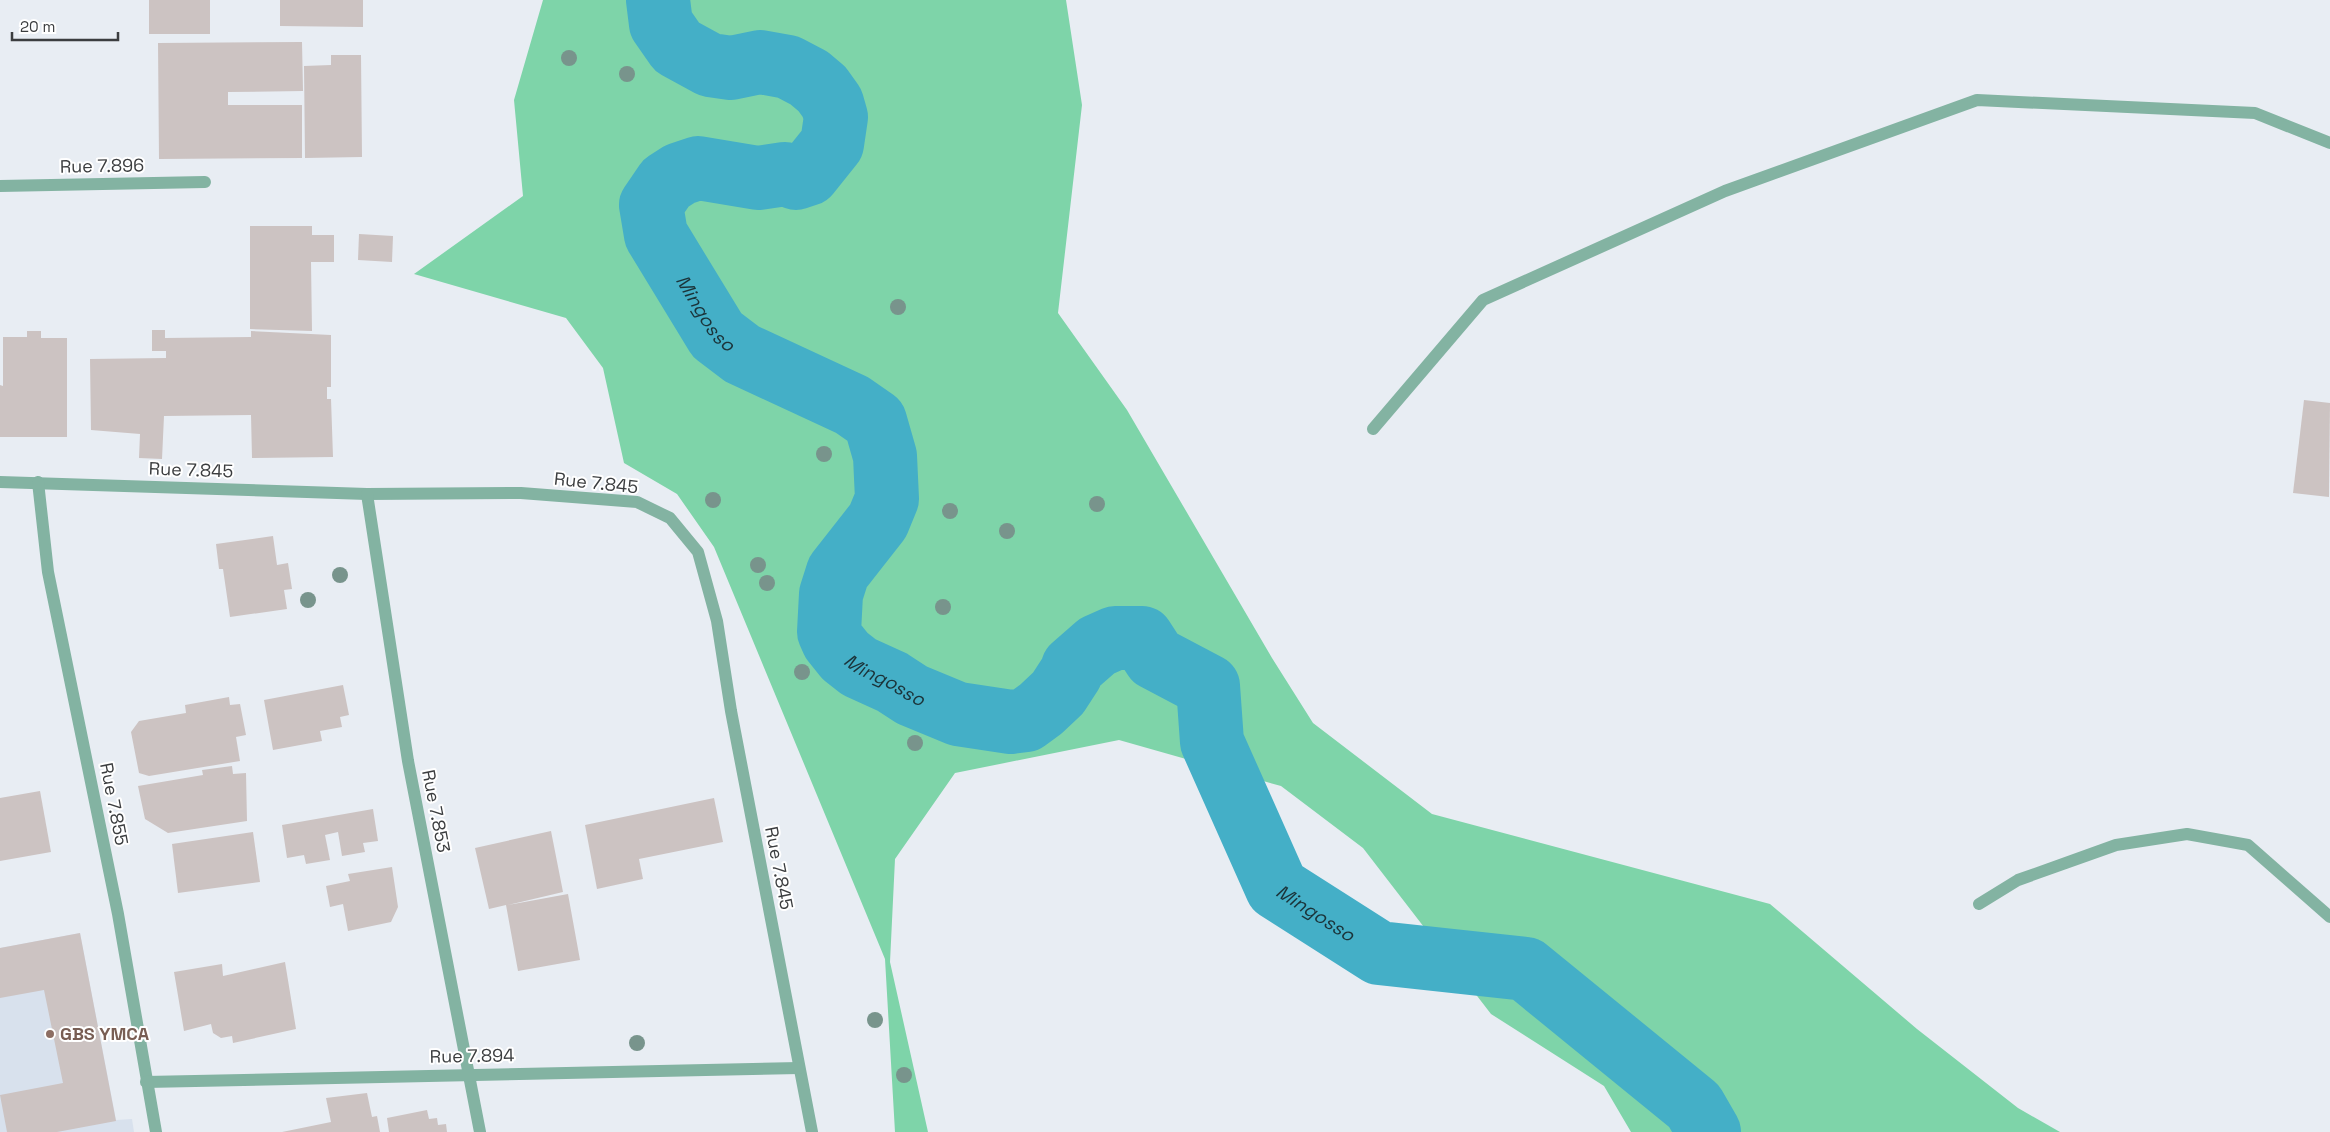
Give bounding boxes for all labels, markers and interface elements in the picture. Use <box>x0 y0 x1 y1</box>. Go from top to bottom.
scale bar <box>12 10 119 42</box>
text: 20 m <box>20 17 55 36</box>
street label: Rue 7.896 <box>60 153 144 178</box>
water label: Mingosso <box>670 270 741 358</box>
street label: Rue 7.845 <box>148 457 234 482</box>
street label: Rue 7.845 <box>553 467 639 498</box>
water label: Mingosso <box>839 648 930 712</box>
street label: Rue 7.855 <box>95 760 134 847</box>
street label: Rue 7.853 <box>417 767 456 854</box>
street label: Rue 7.845 <box>760 824 799 912</box>
water label: Mingosso <box>1271 879 1360 948</box>
place label: GBS YMCA <box>60 1022 150 1045</box>
marker: GBS YMCA <box>44 1028 56 1040</box>
street label: Rue 7.894 <box>429 1043 515 1068</box>

